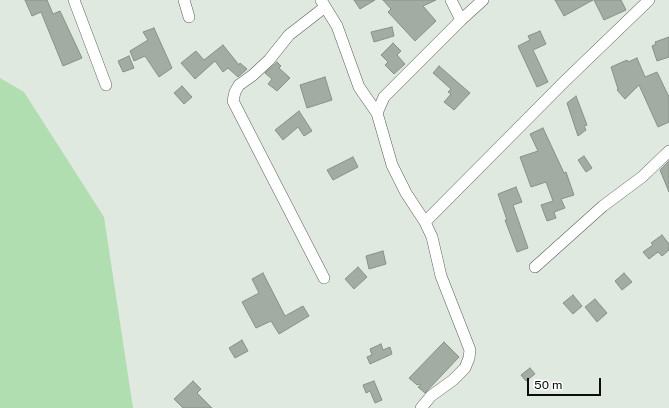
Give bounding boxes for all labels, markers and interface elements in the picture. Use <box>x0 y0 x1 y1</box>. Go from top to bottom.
scale bar <box>529 370 603 396</box>
text: 50 m <box>534 378 562 392</box>

